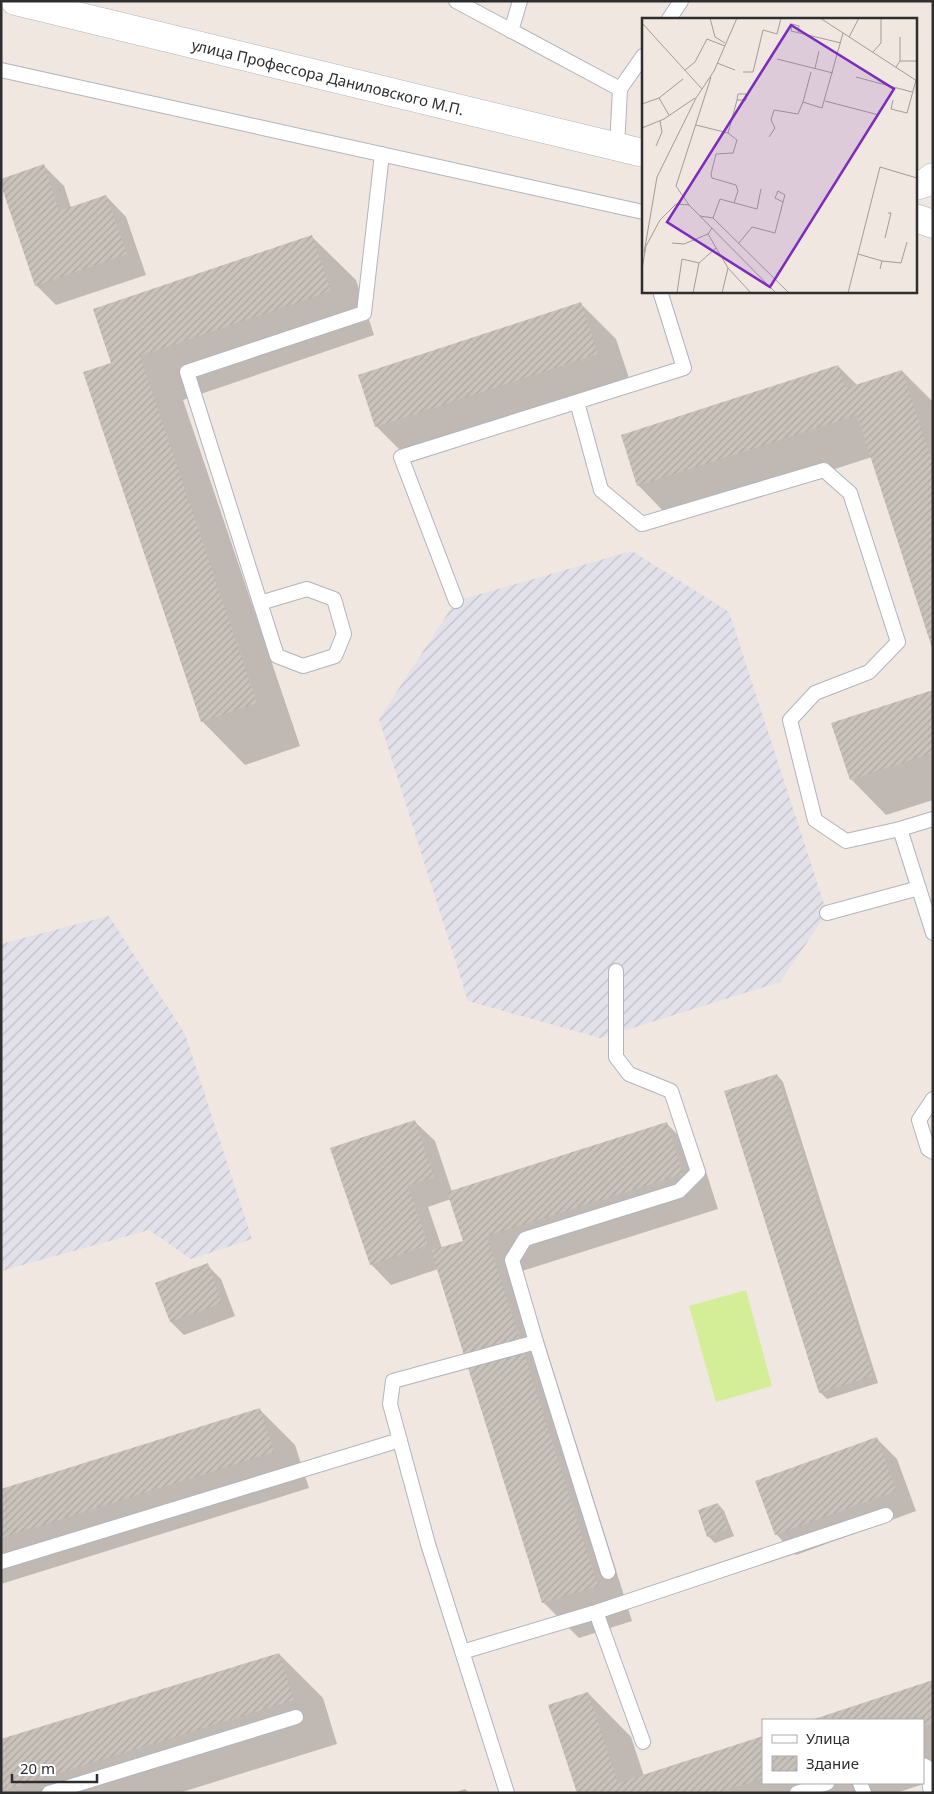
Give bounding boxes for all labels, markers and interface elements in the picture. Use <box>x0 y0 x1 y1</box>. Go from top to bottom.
inset map <box>642 18 916 292</box>
street label: улица Профессора Даниловского М.П. <box>190 34 466 119</box>
legend <box>762 1719 924 1784</box>
text: Улица <box>806 1728 850 1748</box>
scale bar <box>12 1752 98 1784</box>
text: Здание <box>806 1753 859 1773</box>
text: 20 m <box>20 1758 55 1778</box>

